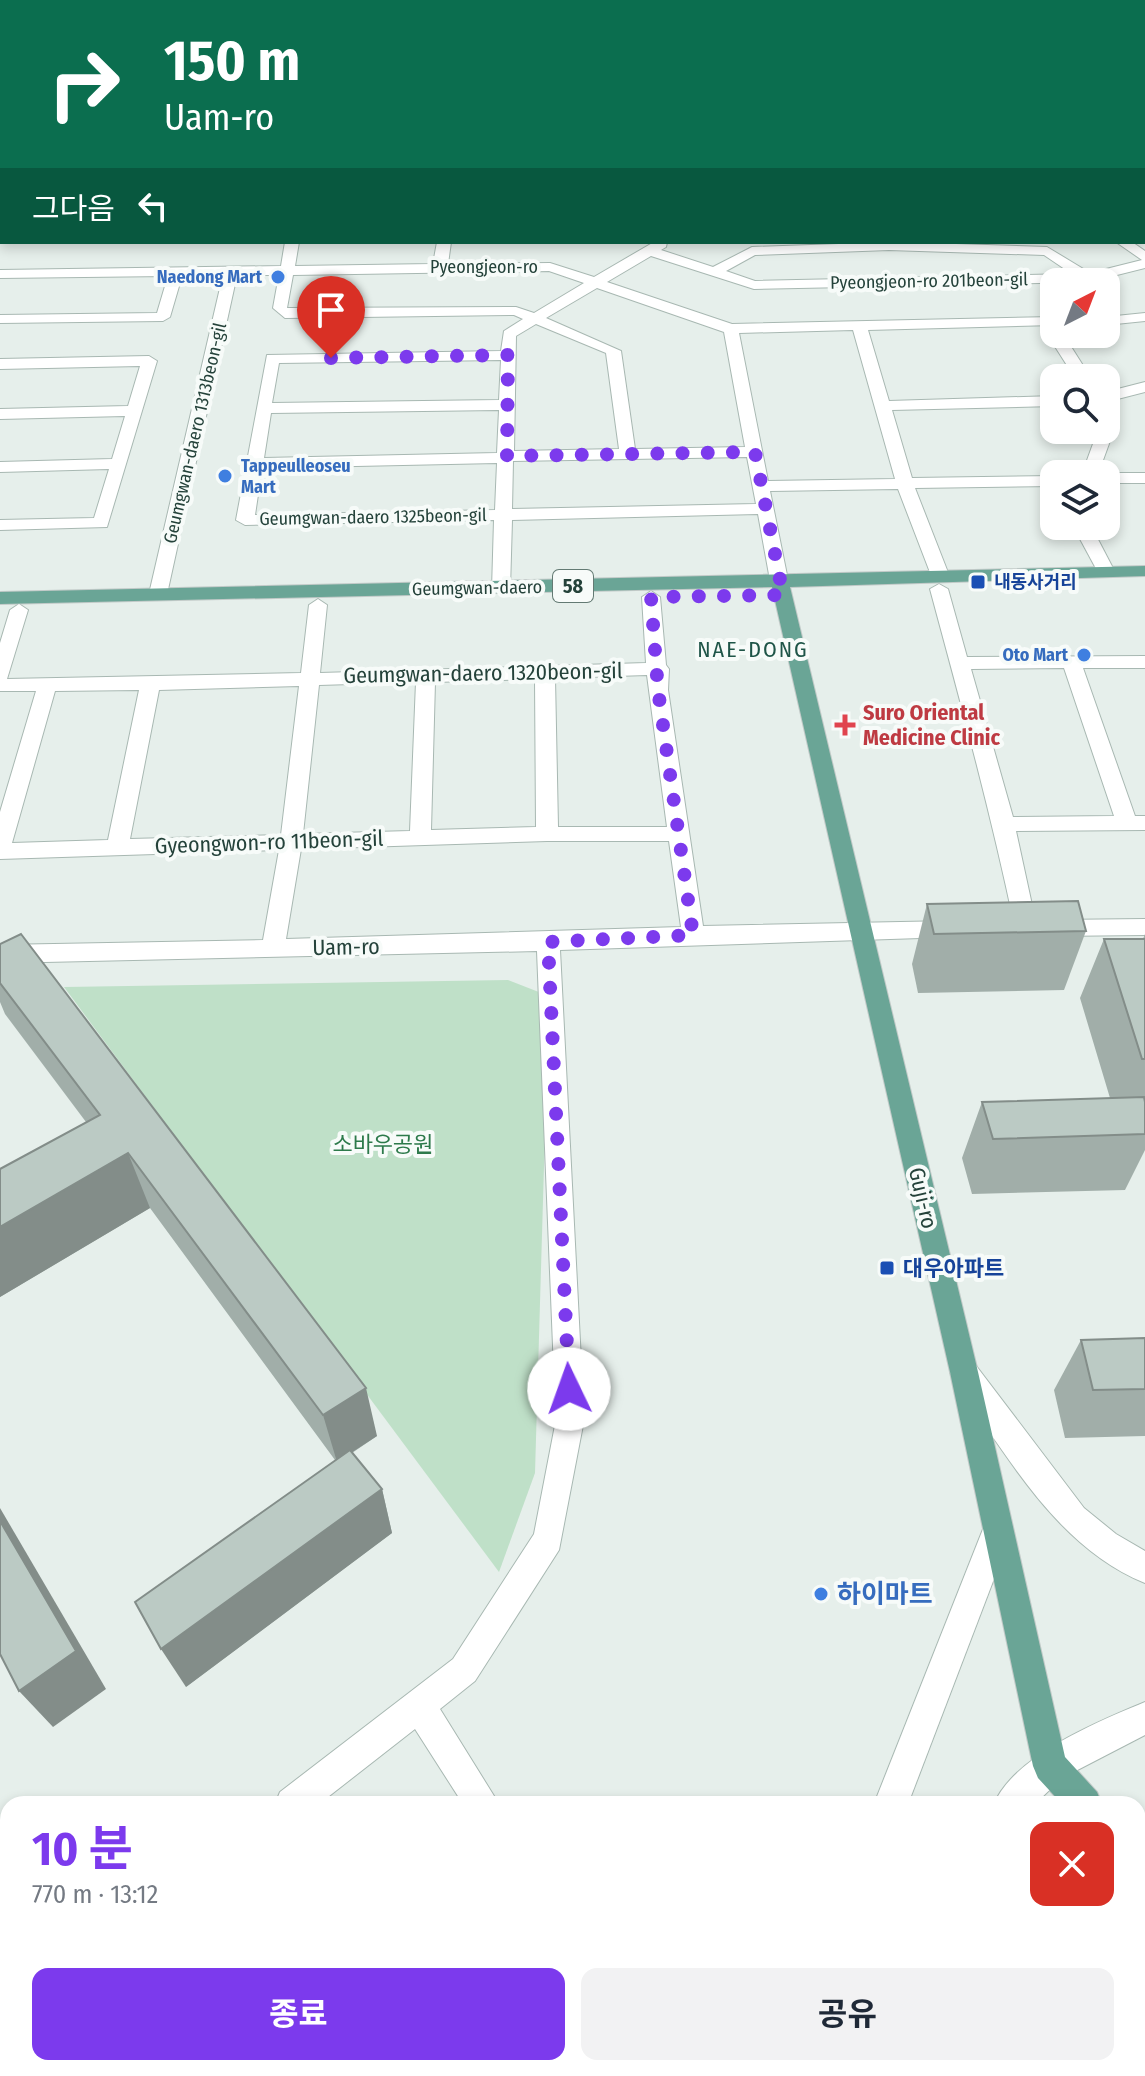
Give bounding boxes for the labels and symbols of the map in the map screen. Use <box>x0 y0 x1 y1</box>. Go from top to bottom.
street label: Pyeongjeon-ro <box>430 256 538 278</box>
place label: Naedong Mart <box>157 266 263 288</box>
marker: Naedong Mart <box>269 268 287 286</box>
street label: Pyeongjeon-ro 201beon-gil <box>830 268 1028 294</box>
north arrow <box>1040 268 1120 348</box>
pin <box>297 276 365 358</box>
street label: Geumgwan-daero 1313beon-gil <box>159 320 231 546</box>
place label: Tappeulleoseu Mart <box>241 455 351 498</box>
marker: Tappeulleoseu Mart <box>216 467 234 485</box>
street label: Geumgwan-daero 1325beon-gil <box>259 504 487 530</box>
road number: 58 <box>553 570 593 602</box>
place label: 내동사거리 <box>994 571 1077 593</box>
marker: 내동사거리 <box>969 573 987 591</box>
street label: Geumgwan-daero <box>412 576 542 600</box>
district label: NAE-DONG <box>697 636 809 663</box>
place label: Oto Mart <box>1002 644 1069 666</box>
marker: Oto Mart <box>1075 646 1093 664</box>
street label: Geumgwan-daero 1320beon-gil <box>343 657 623 689</box>
place label: Suro Oriental Medicine Clinic <box>863 699 1000 751</box>
marker: Suro Oriental Medicine Clinic <box>834 714 856 736</box>
street label: Gyeongwon-ro 11beon-gil <box>154 825 384 859</box>
street label: Uam-ro <box>312 933 380 961</box>
park label: 소바우공원 <box>332 1131 434 1158</box>
street label: Guji-ro <box>903 1165 943 1231</box>
place label: 대우아파트 <box>903 1255 1004 1282</box>
marker: 대우아파트 <box>878 1259 896 1277</box>
position arrow <box>527 1347 611 1431</box>
place label: 하이마트 <box>837 1579 933 1610</box>
marker: 하이마트 <box>812 1585 830 1603</box>

